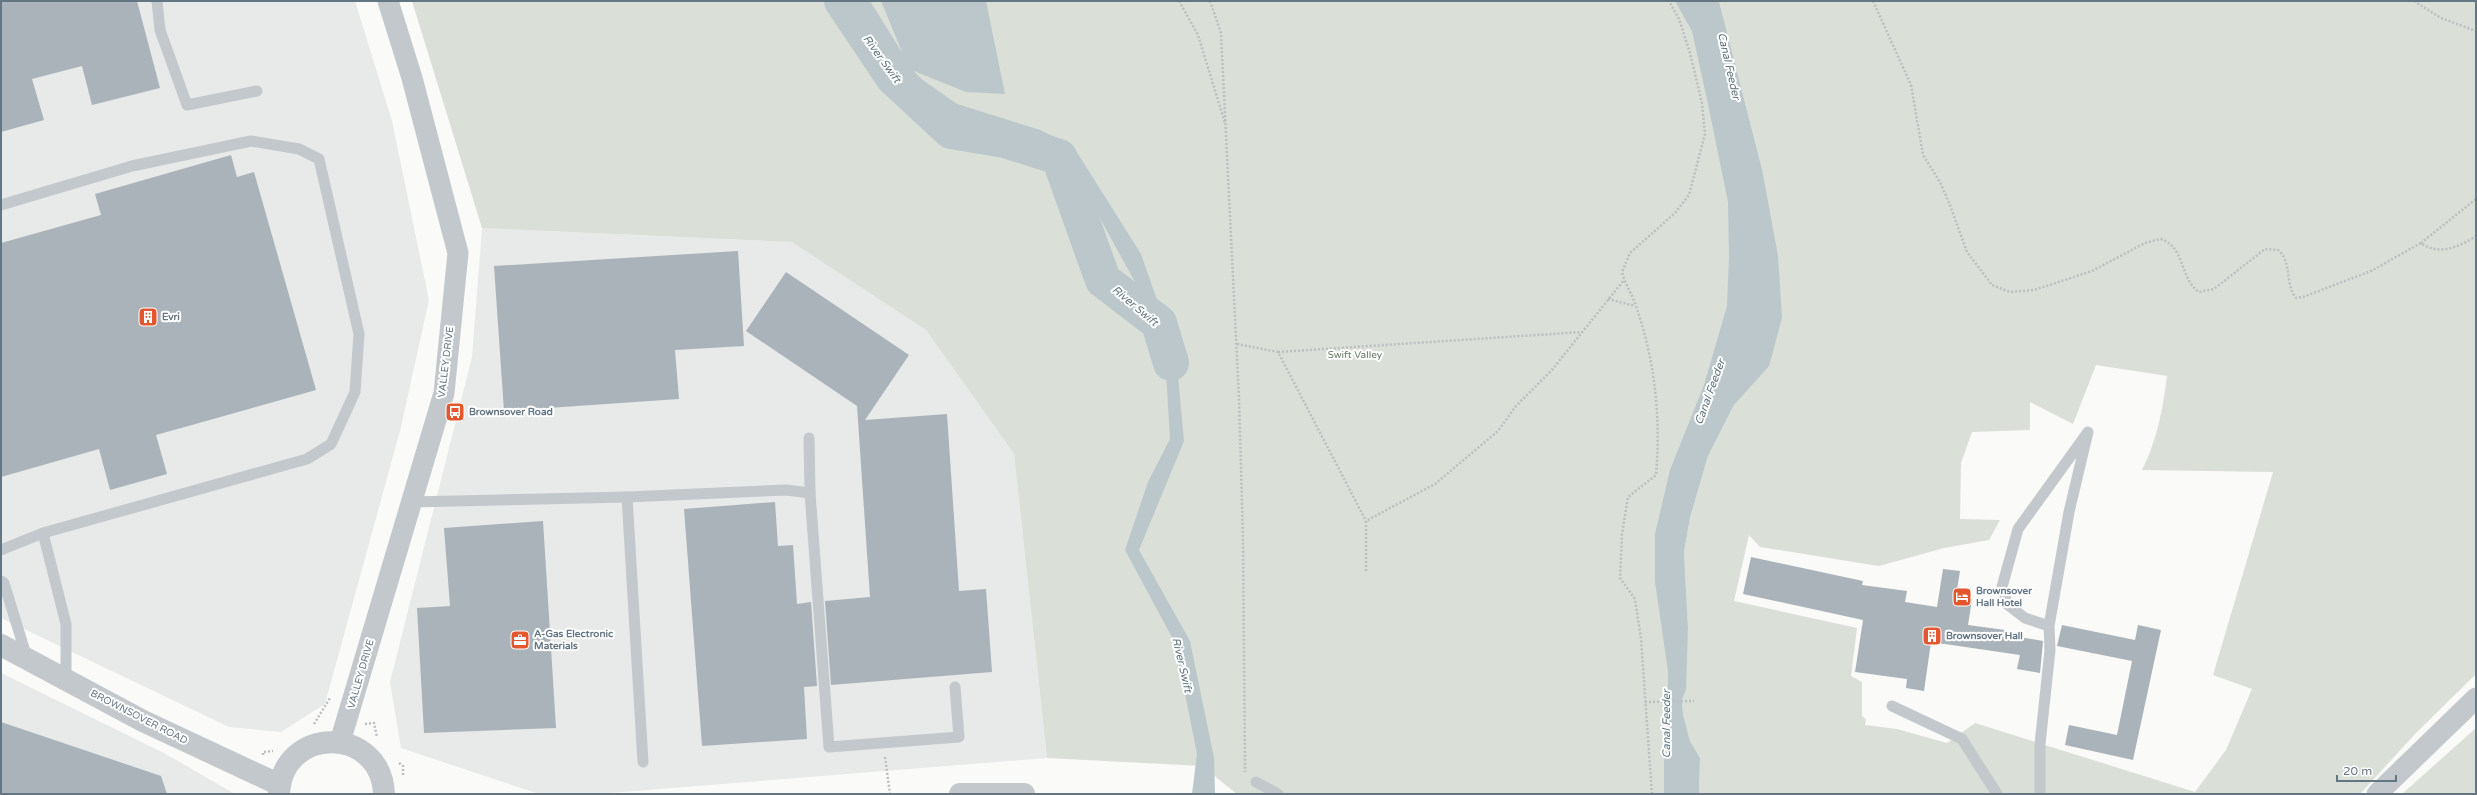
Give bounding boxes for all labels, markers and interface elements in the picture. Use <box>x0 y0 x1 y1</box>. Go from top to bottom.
water label: Canal Feeder <box>1715 31 1743 103</box>
water label: River Swift <box>860 33 905 87</box>
water label: River Swift <box>1109 283 1162 330</box>
building icon: Evri <box>137 306 159 328</box>
place label: Evri <box>162 311 180 323</box>
street label: VALLEY DRIVE <box>436 326 456 398</box>
park label: Swift Valley <box>1328 349 1383 361</box>
water label: Canal Feeder <box>1692 356 1728 426</box>
bus stop icon: Brownsover Road <box>444 401 466 423</box>
place label: Brownsover Road <box>469 406 553 418</box>
place label: Brownsover Hall Hotel <box>1976 585 2032 609</box>
hotel icon: Brownsover Hall Hotel <box>1951 586 1973 608</box>
building icon: Brownsover Hall <box>1921 625 1943 647</box>
place label: A-Gas Electronic Materials <box>534 628 614 652</box>
office icon: A-Gas Electronic Materials <box>509 629 531 651</box>
place label: Brownsover Hall <box>1946 630 2023 642</box>
water label: River Swift <box>1169 636 1195 695</box>
street label: VALLEY DRIVE <box>345 638 377 710</box>
street label: BROWNSOVER ROAD <box>88 687 190 747</box>
water label: Canal Feeder <box>1660 688 1673 758</box>
scale bar <box>2337 757 2396 783</box>
text: 20 m <box>2343 764 2372 778</box>

